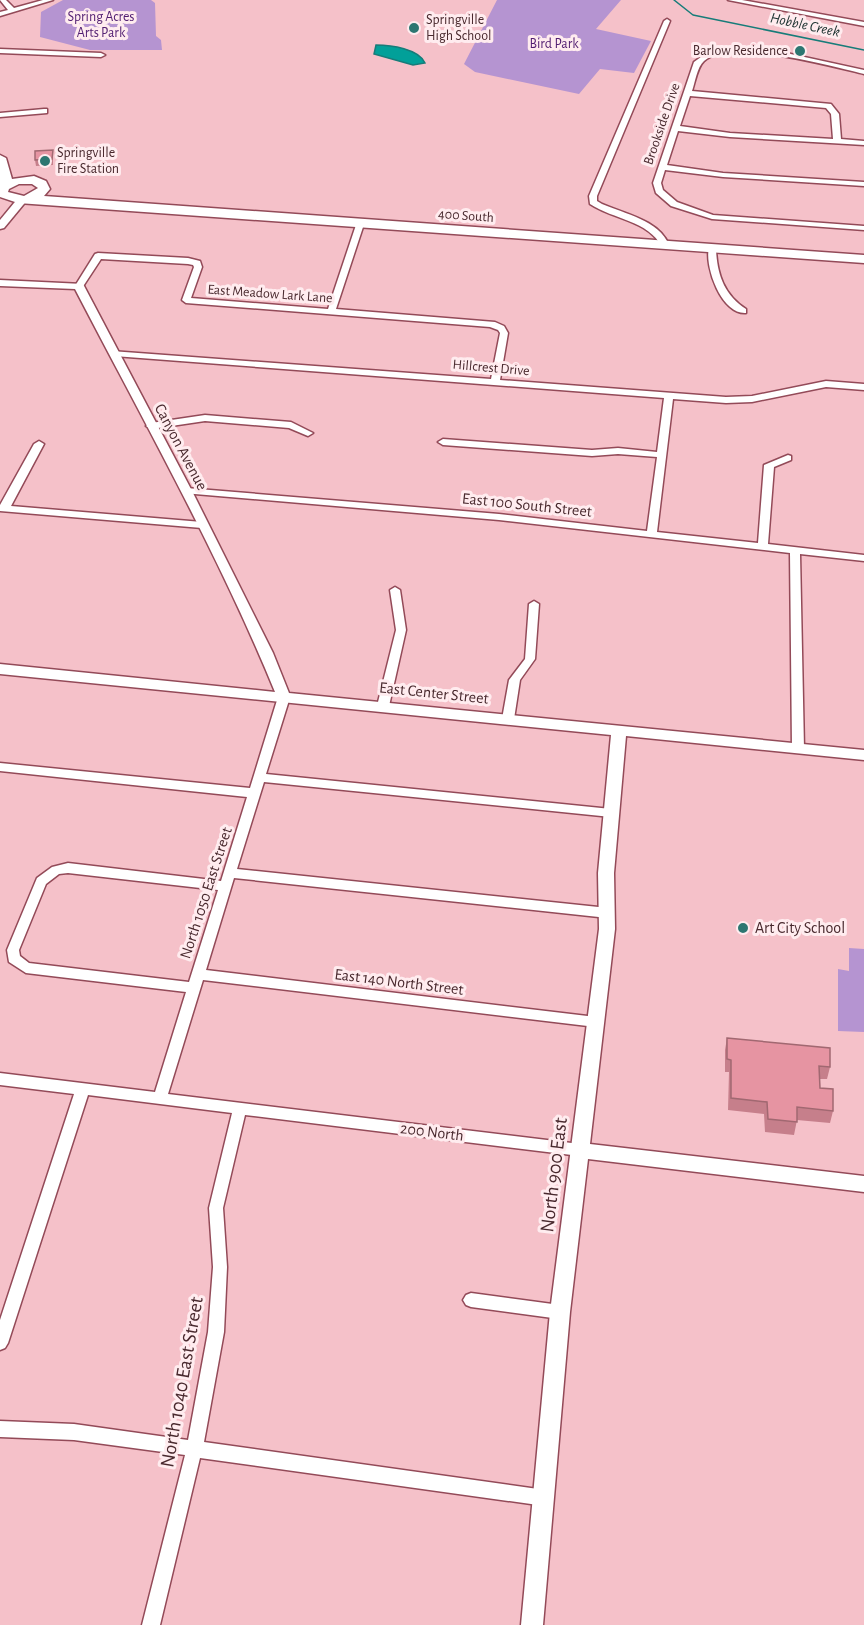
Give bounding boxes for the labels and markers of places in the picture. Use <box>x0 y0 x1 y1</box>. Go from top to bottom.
place label: Springville High School <box>426 13 492 43</box>
marker: Springville High School <box>407 21 421 35</box>
place label: Barlow Residence <box>693 44 788 58</box>
marker: Barlow Residence <box>793 44 807 58</box>
place label: Springville Fire Station <box>57 146 119 176</box>
marker: Springville Fire Station <box>38 154 52 168</box>
place label: Art City School <box>755 920 845 937</box>
marker: Art City School <box>736 921 750 935</box>

